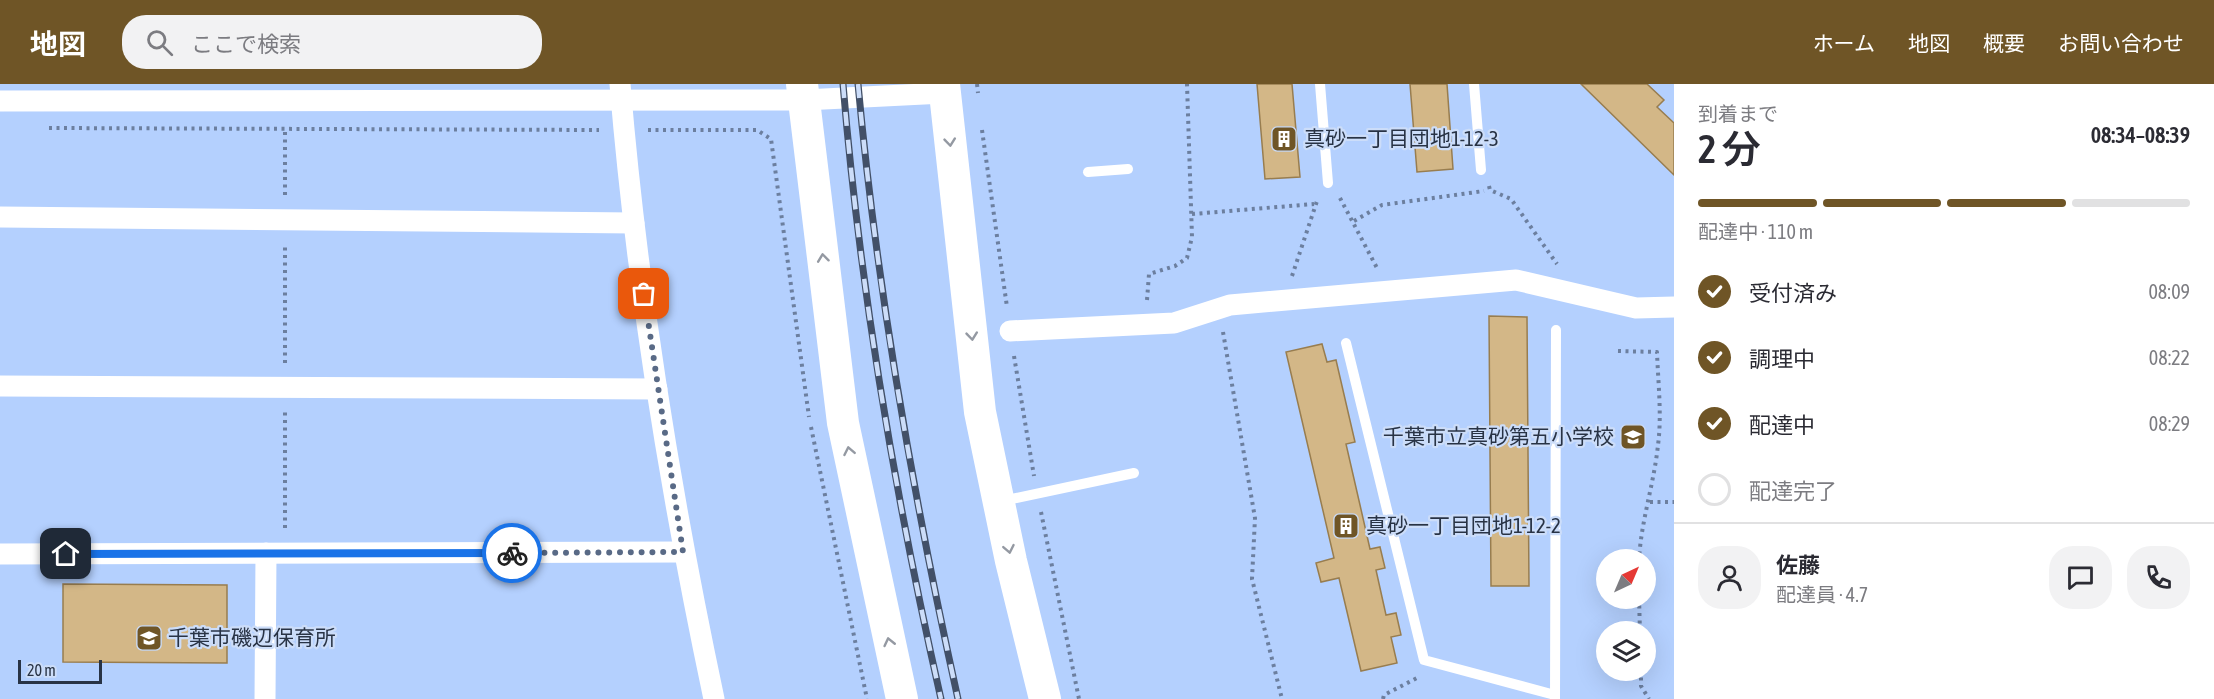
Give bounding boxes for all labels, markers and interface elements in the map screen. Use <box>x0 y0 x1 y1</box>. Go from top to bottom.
search box <box>122 15 542 69</box>
icon: search <box>143 26 176 59</box>
text: 地図 <box>30 28 86 60</box>
text: ここで検索 <box>191 31 301 57</box>
text: ホーム <box>1813 31 1875 55</box>
text: 地図 <box>1908 31 1950 55</box>
text: 概要 <box>1983 31 2025 55</box>
text: お問い合わせ <box>2058 31 2184 55</box>
text: 到着まで <box>1698 102 1778 125</box>
text: 08:34–08:39 <box>2091 122 2190 148</box>
building icon: 真砂一丁目団地1-12-3 <box>1269 124 1299 154</box>
place label: 真砂一丁目団地1-12-3 <box>1304 126 1499 150</box>
text: 2 分 <box>1698 127 1761 171</box>
one-way arrow <box>943 138 956 147</box>
text: 配達中 · 110 m <box>1698 220 1813 243</box>
one-way arrow <box>817 253 830 262</box>
pin <box>618 268 669 319</box>
icon: check <box>1698 275 1731 308</box>
icon: bag <box>627 277 660 310</box>
text: 受付済み <box>1749 280 1837 306</box>
text: 08:09 <box>2148 280 2190 303</box>
one-way arrow <box>965 331 978 341</box>
icon: check <box>1698 341 1731 374</box>
text: 調理中 <box>1749 346 1815 372</box>
text: 08:22 <box>2149 346 2190 369</box>
icon: check <box>1698 407 1731 440</box>
text: 配達中 <box>1749 412 1815 438</box>
text: 08:29 <box>2149 412 2190 435</box>
school or university icon: 千葉市立真砂第五小学校 <box>1618 422 1648 452</box>
place label: 千葉市立真砂第五小学校 <box>1383 424 1614 448</box>
one-way arrow <box>843 446 856 456</box>
text: 配達完了 <box>1749 478 1837 504</box>
building icon: 真砂一丁目団地1-12-2 <box>1331 511 1361 541</box>
place label: 真砂一丁目団地1-12-2 <box>1366 513 1561 537</box>
courier <box>482 523 542 583</box>
pin <box>40 528 91 579</box>
icon: home <box>49 537 82 570</box>
icon: bike <box>496 537 529 570</box>
one-way arrow <box>1002 543 1015 553</box>
button: person <box>1698 546 1761 609</box>
button: chat <box>2049 546 2112 609</box>
button: phone <box>2127 546 2190 609</box>
north arrow <box>1596 549 1656 609</box>
map controls <box>1596 549 1656 681</box>
text: 佐藤 <box>1776 552 1820 578</box>
text: 配達員 · 4.7 <box>1776 583 1868 606</box>
button: layers <box>1596 621 1656 681</box>
school or university icon: 千葉市磯辺保育所 <box>134 623 164 653</box>
place label: 千葉市磯辺保育所 <box>168 625 336 649</box>
one-way arrow <box>883 637 896 647</box>
scale bar <box>18 657 102 684</box>
text: 20 m <box>27 661 56 679</box>

